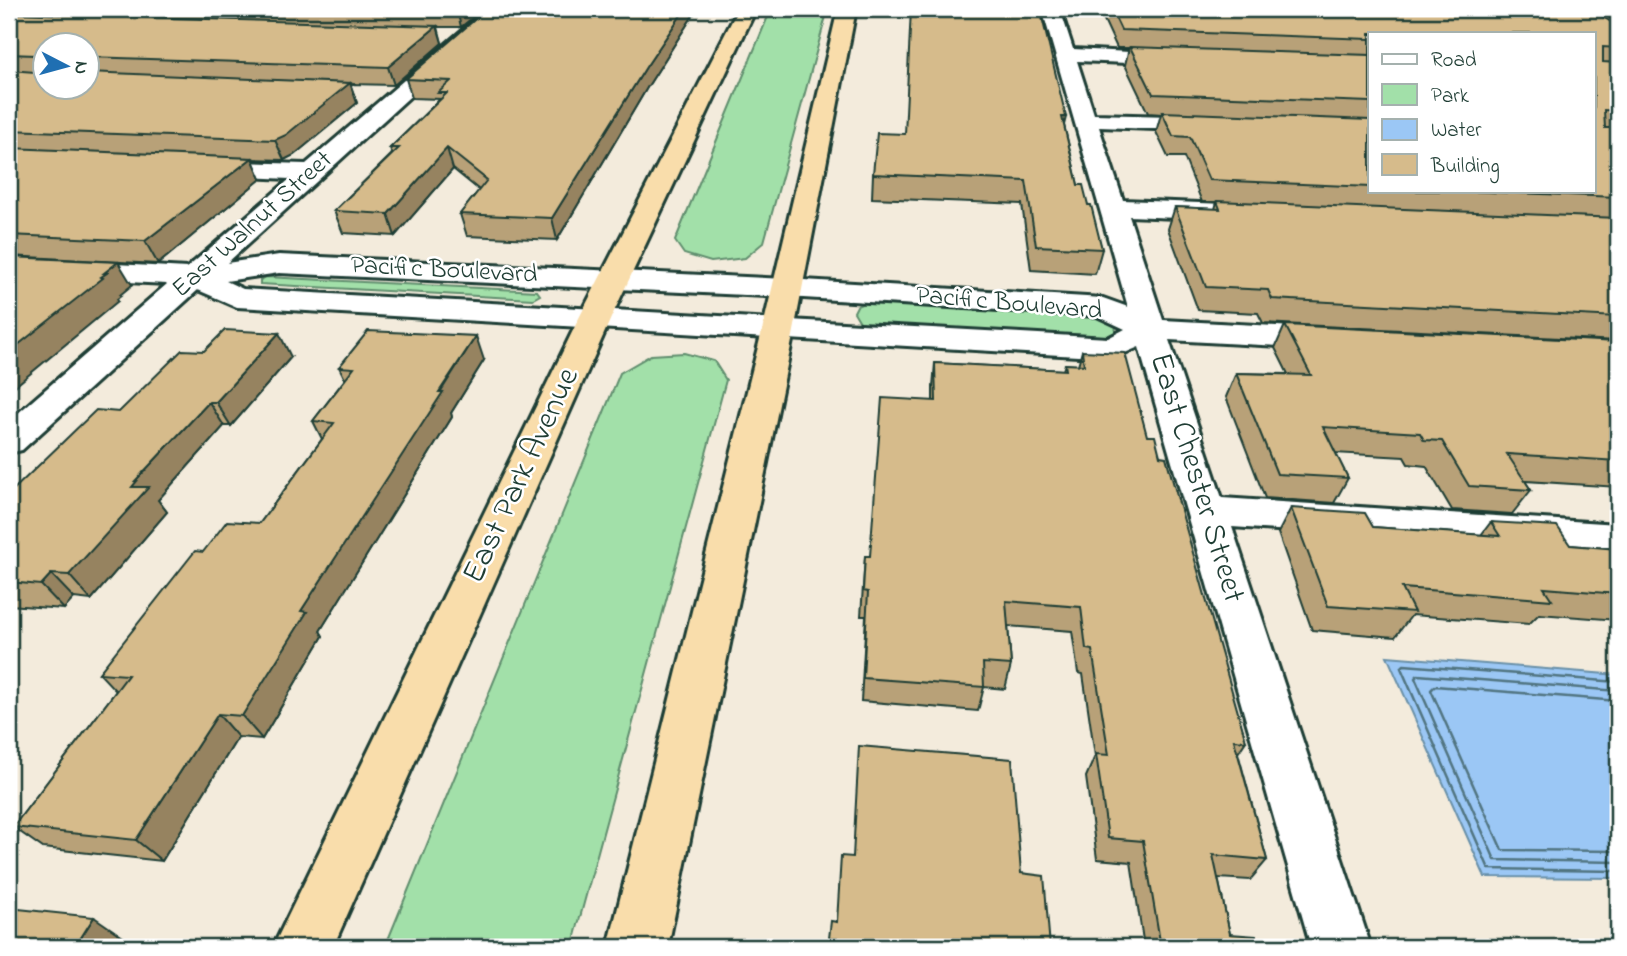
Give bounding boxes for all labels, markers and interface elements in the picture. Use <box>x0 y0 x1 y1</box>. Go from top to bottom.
north arrow <box>32 32 102 102</box>
legend <box>1368 32 1596 192</box>
text: Road <box>1431 46 1477 76</box>
text: N <box>66 60 95 75</box>
text: Park <box>1431 82 1470 112</box>
text: Water <box>1431 116 1482 146</box>
street label: East Walnut Street <box>164 142 342 308</box>
text: Building <box>1430 152 1500 184</box>
street label: Pacific Boulevard <box>350 247 539 295</box>
street label: Pacific Boulevard <box>914 277 1104 331</box>
street label: East Chester Street <box>1136 347 1256 609</box>
street label: East Park Avenue <box>451 360 593 592</box>

